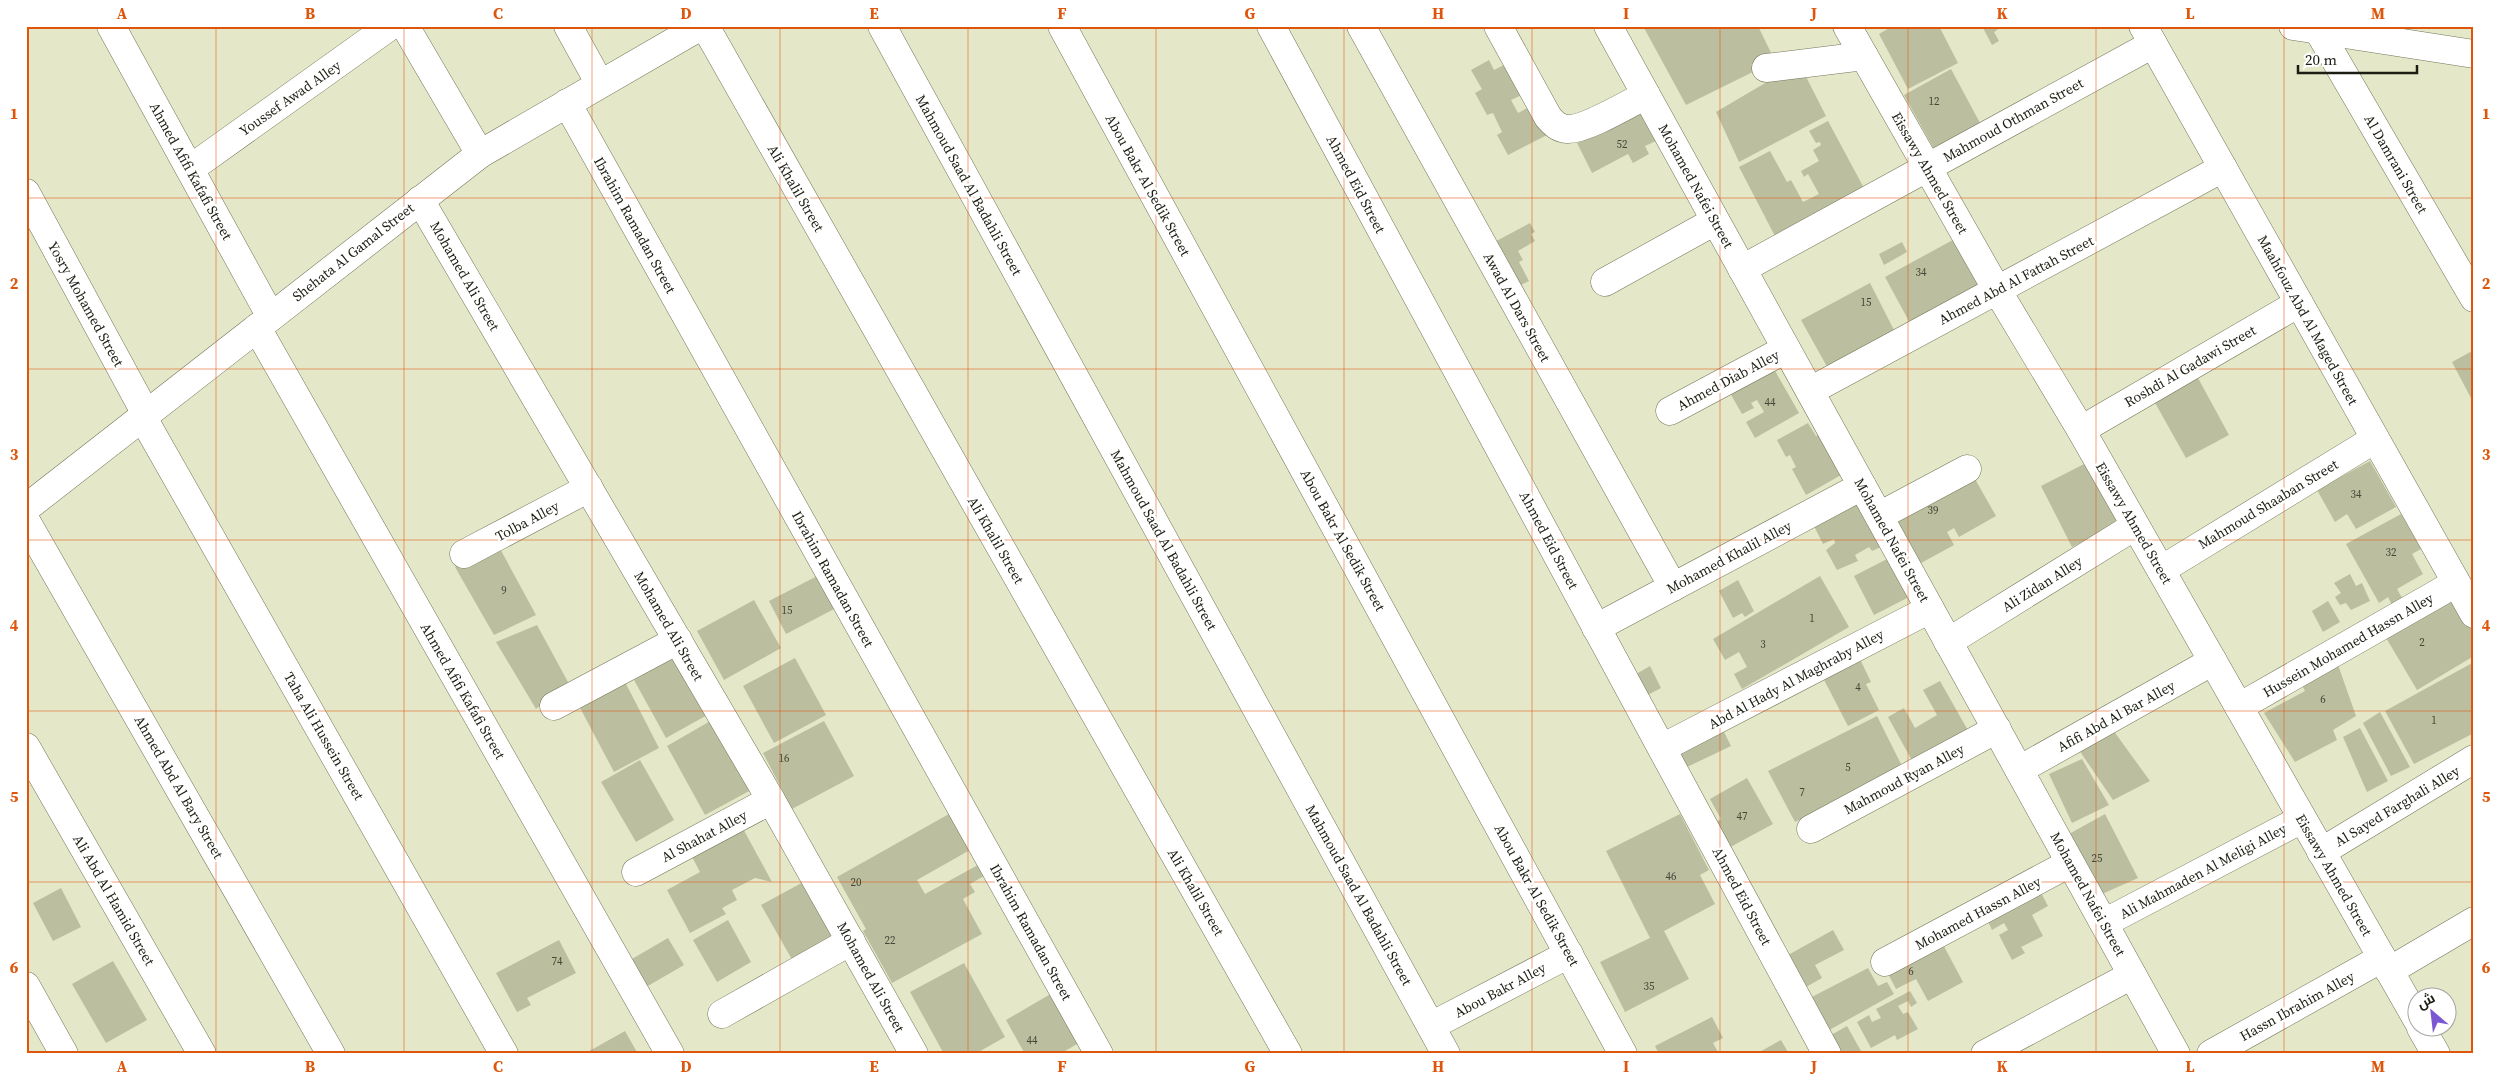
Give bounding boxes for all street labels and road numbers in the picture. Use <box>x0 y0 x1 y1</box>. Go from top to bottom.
street label: Youssef Awad Alley <box>235 55 345 141</box>
street label: Mahmoud Othman Street <box>1939 73 2087 167</box>
street label: Mahmoud Saad Al Badahli Street <box>911 91 1027 279</box>
street label: Ahmed Afifi Kafafi Street <box>145 99 237 244</box>
street label: Eissawy Ahmed Street <box>1887 108 1973 238</box>
street label: Abou Bakr Al Sedik Street <box>1101 110 1196 260</box>
street label: Al Damrani Street <box>2360 111 2433 218</box>
street label: Mohamed Nafei Street <box>1654 120 1739 252</box>
street label: Ahmed Eid Street <box>1322 131 1391 237</box>
street label: Ali Khalil Street <box>763 141 829 236</box>
street label: Ibrahim Ramadan Street <box>589 153 681 297</box>
street label: Shehata Al Gamal Street <box>288 198 418 306</box>
street label: Mohamed Ali Street <box>425 218 505 335</box>
street label: Ahmed Abd Al Fattah Street <box>1935 230 2097 329</box>
street label: Maahfouz Abd Al Maged Street <box>2253 231 2363 409</box>
street label: Yosry Mohamed Street <box>43 238 129 371</box>
street label: Awad Al Dars Street <box>1479 249 1556 366</box>
street label: Roshdi Al Gadawi Street <box>2121 320 2260 412</box>
street label: Ahmed Diab Alley <box>1673 344 1783 415</box>
street label: Mahmoud Saad Al Badahli Street <box>1106 446 1222 634</box>
street label: Mahmoud Shaaban Street <box>2194 454 2342 554</box>
street label: Eissawy Ahmed Street <box>2091 458 2177 588</box>
street label: Abou Bakr Al Sedik Street <box>1296 465 1391 615</box>
street label: Mohamed Nafei Street <box>1850 474 1935 606</box>
street label: Ahmed Eid Street <box>1515 487 1584 593</box>
street label: Ali Khalil Street <box>963 493 1029 588</box>
street label: Tolba Alley <box>492 495 563 546</box>
street label: Ibrahim Ramadan Street <box>787 507 879 651</box>
street label: Mohamed Khalil Alley <box>1663 515 1796 598</box>
street label: Ali Zidan Alley <box>1998 551 2087 617</box>
street label: Mohamed Ali Street <box>629 568 709 685</box>
street label: Hussein Mohamed Hassn Alley <box>2259 587 2438 702</box>
street label: Ahmed Afifi Kafafi Street <box>416 619 511 763</box>
street label: Abd Al Hady Al Maghraby Alley <box>1705 624 1888 734</box>
street label: Taha Ali Hussein Street <box>279 668 369 804</box>
street label: Afifi Abd Al Bar Alley <box>2054 675 2179 757</box>
street label: Ahmed Abd Al Bary Street <box>130 712 229 863</box>
street label: Mahmoud Ryan Alley <box>1840 738 1968 819</box>
street label: Al Sayed Farghali Alley <box>2331 760 2464 851</box>
street label: Mahmoud Saad Al Badahli Street <box>1301 801 1417 989</box>
street label: Al Shahat Alley <box>658 805 751 867</box>
street label: Eissawy Ahmed Street <box>2291 810 2377 940</box>
street label: Ali Mahmaden Al Meligi Alley <box>2116 818 2291 924</box>
street label: Abou Bakr Al Sedik Street <box>1490 820 1585 970</box>
street label: Mohamed Nafei Street <box>2046 828 2131 960</box>
street label: Ali Abd Al Hamid Street <box>68 831 160 970</box>
street label: Ahmed Eid Street <box>1708 843 1777 949</box>
street label: Ali Khalil Street <box>1163 845 1229 940</box>
street label: Ibrahim Ramadan Street <box>985 860 1077 1004</box>
street label: Mohamed Hassn Alley <box>1912 871 2045 955</box>
street label: Mohamed Ali Street <box>832 918 910 1036</box>
street label: Abou Bakr Alley <box>1451 957 1550 1023</box>
street label: Hassn Ibrahim Alley <box>2236 966 2359 1046</box>

